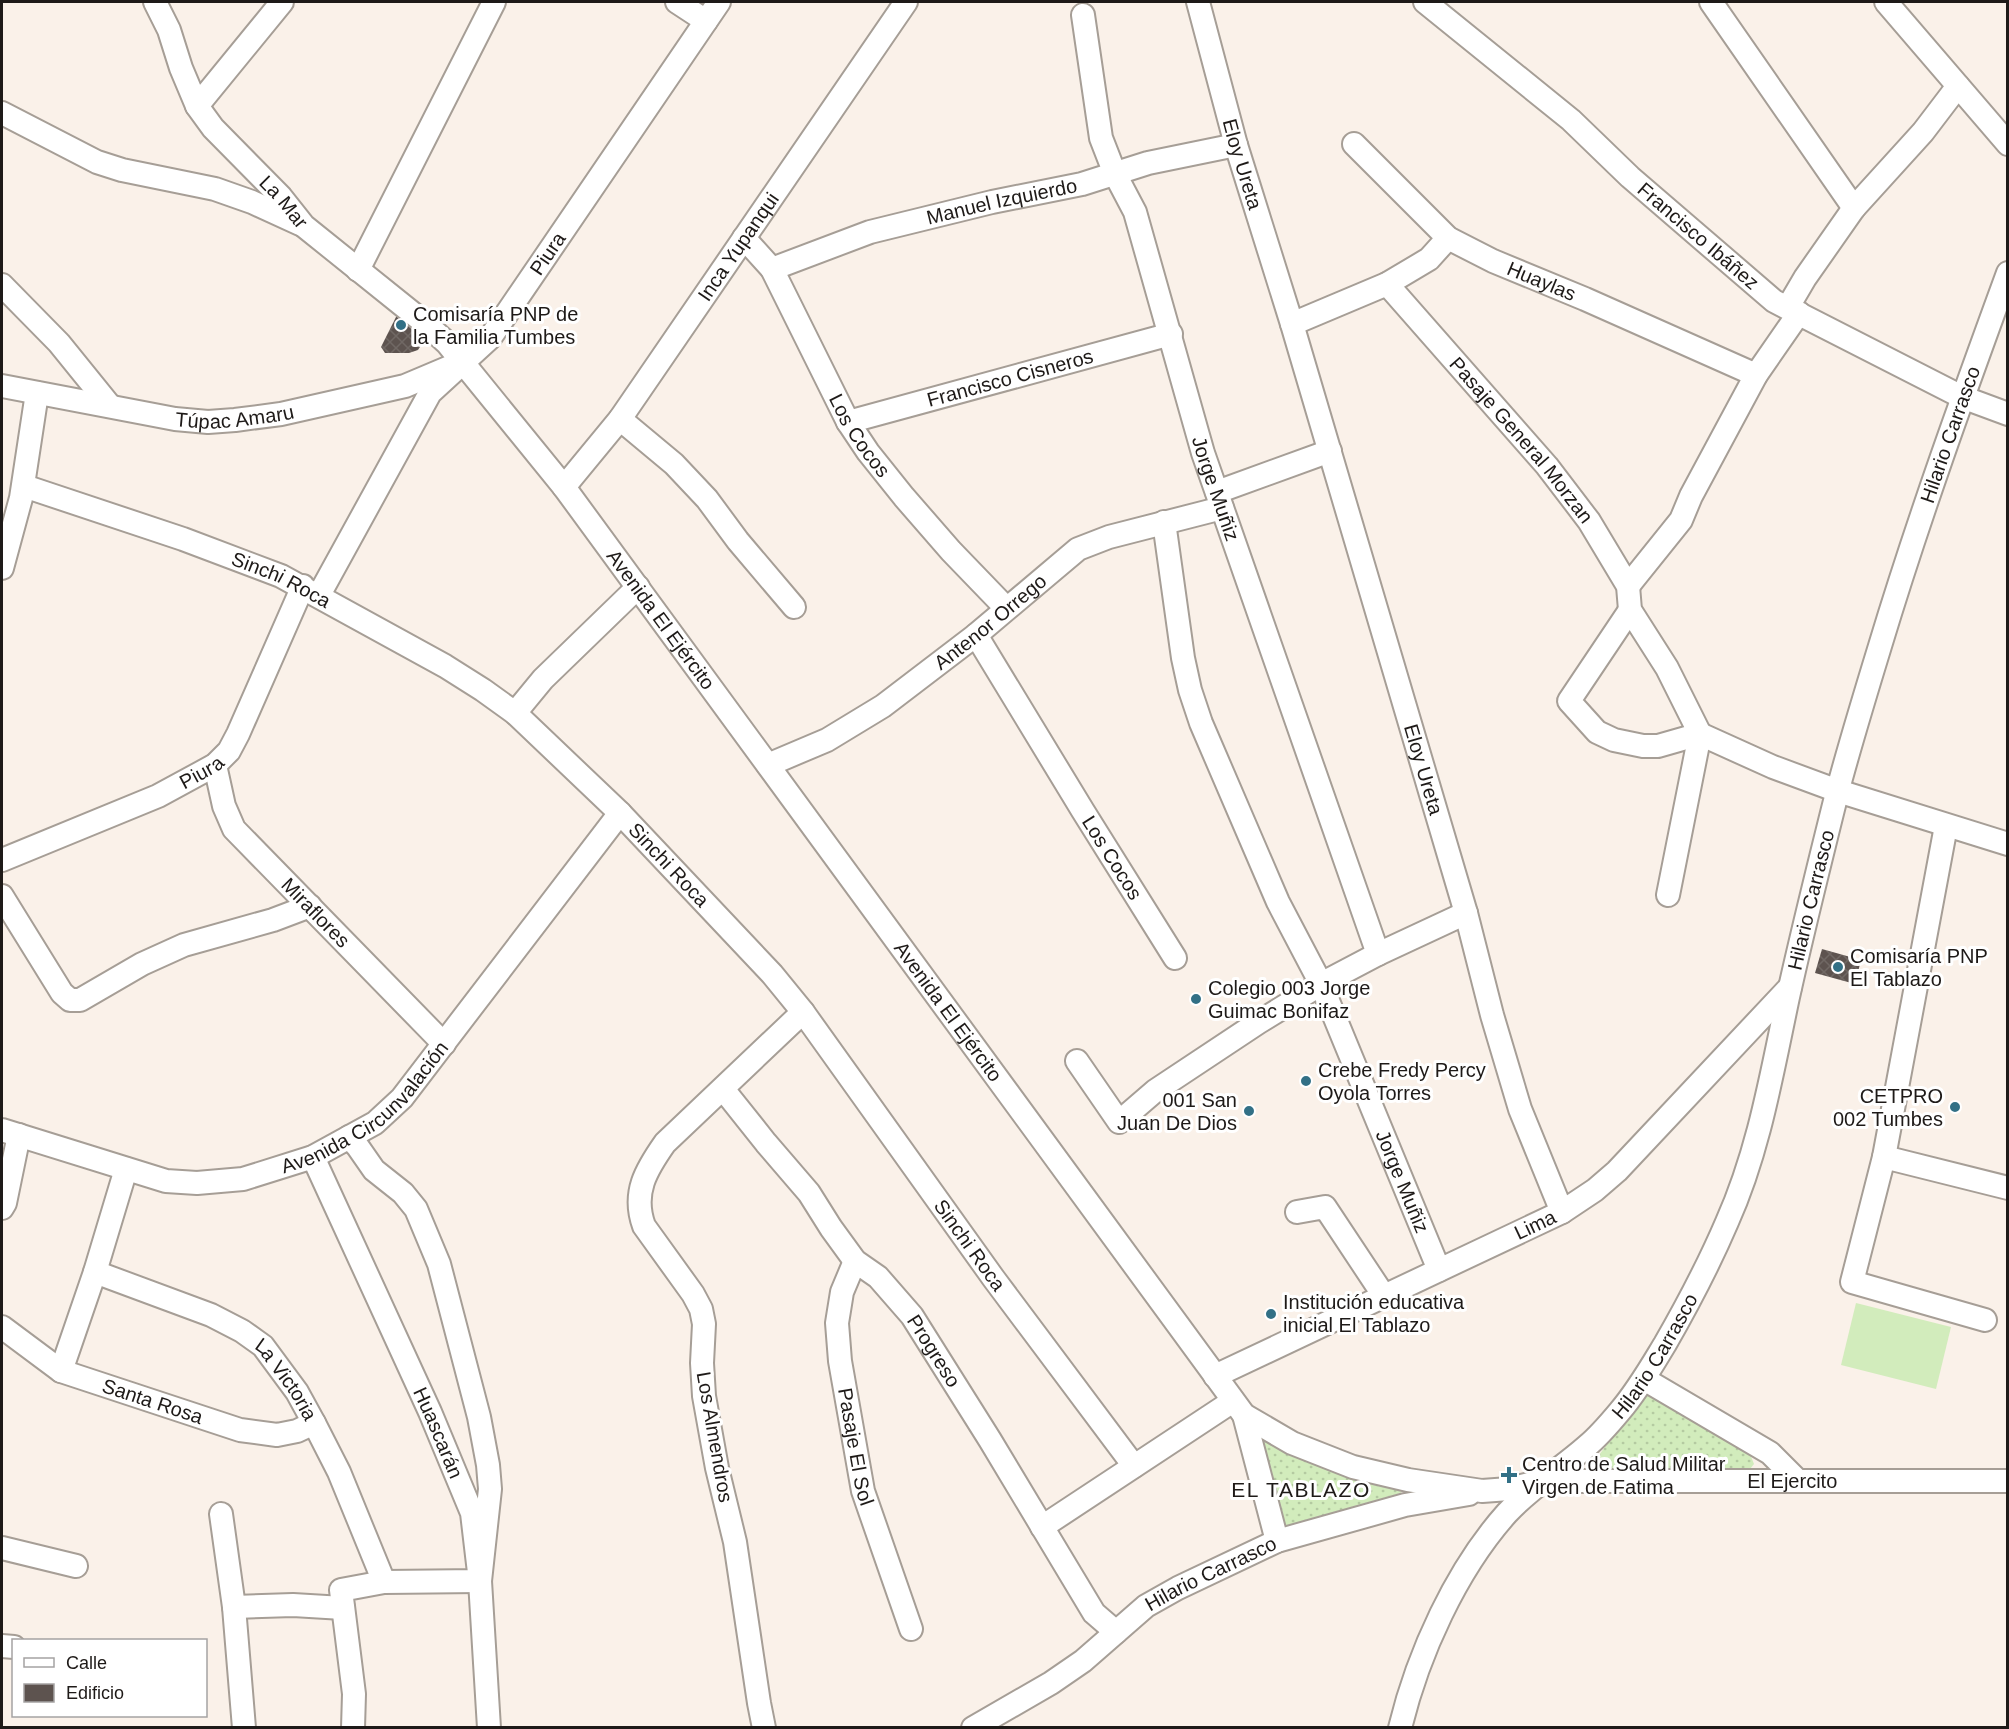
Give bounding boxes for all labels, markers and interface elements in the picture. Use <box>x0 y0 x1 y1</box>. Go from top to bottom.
street label: Eloy Ureta <box>1219 116 1267 213</box>
street label: La Mar <box>255 171 313 233</box>
street label: Manuel Izquierdo <box>924 174 1079 229</box>
street label: Francisco Ibáñez <box>1633 178 1763 294</box>
street label: Inca Yupanqui <box>693 188 783 305</box>
street label: Piura <box>525 227 570 279</box>
street label: Huaylas <box>1504 257 1579 305</box>
place label: Comisaría PNP de la Familia Tumbes <box>413 303 578 348</box>
marker: Comisaría PNP de la Familia Tumbes <box>394 318 408 332</box>
street label: Francisco Cisneros <box>925 345 1096 411</box>
street label: Pasaje General Morzan <box>1445 353 1597 527</box>
street label: Hilario Carrasco <box>1916 363 1984 506</box>
street label: Los Cocos <box>825 390 894 481</box>
street label: Túpac Amaru <box>174 400 296 433</box>
street label: Jorge Muñiz <box>1188 434 1244 544</box>
street label: Avenida El Ejército <box>603 545 719 694</box>
street label: Sinchi Roca <box>229 547 335 613</box>
street label: Antenor Orrego <box>930 570 1051 674</box>
street label: Eloy Ureta <box>1400 722 1448 818</box>
street label: Piura <box>176 751 229 793</box>
street label: Los Cocos <box>1078 812 1147 904</box>
street label: Sinchi Roca <box>624 818 714 912</box>
street label: Hilario Carrasco <box>1783 828 1838 972</box>
street label: Miraflores <box>277 874 354 952</box>
street label: Avenida El Ejército <box>890 937 1007 1086</box>
place label: Comisaría PNP El Tablazo <box>1850 945 1988 990</box>
marker: Comisaría PNP El Tablazo <box>1831 960 1845 974</box>
place label: Colegio 003 Jorge Guimac Bonifaz <box>1208 977 1370 1022</box>
marker: Colegio 003 Jorge Guimac Bonifaz <box>1189 992 1203 1006</box>
street label: Avenida Circunvalación <box>278 1037 452 1177</box>
place label: Crebe Fredy Percy Oyola Torres <box>1318 1059 1486 1104</box>
marker: Crebe Fredy Percy Oyola Torres <box>1299 1074 1313 1088</box>
place label: CETPRO 002 Tumbes <box>1833 1085 1943 1130</box>
place label: 001 San Juan De Dios <box>1117 1089 1237 1134</box>
marker: CETPRO 002 Tumbes <box>1948 1100 1962 1114</box>
marker: 001 San Juan De Dios <box>1242 1104 1256 1118</box>
street label: Jorge Muñiz <box>1372 1127 1433 1236</box>
street label: Sinchi Roca <box>930 1195 1010 1296</box>
street label: Lima <box>1511 1205 1560 1244</box>
street label: Hilario Carrasco <box>1607 1290 1702 1423</box>
place label: Institución educativa inicial El Tablazo <box>1283 1291 1465 1336</box>
marker: Institución educativa inicial El Tablazo <box>1264 1307 1278 1321</box>
street label: Progreso <box>903 1311 965 1391</box>
street label: La Victoria <box>251 1333 322 1425</box>
street label: Los Almendros <box>693 1370 737 1504</box>
street label: Santa Rosa <box>99 1374 206 1428</box>
street label: Huascarán <box>409 1384 467 1482</box>
street label: Pasaje El Sol <box>834 1386 878 1508</box>
place label: Centro de Salud Militar Virgen de Fatima <box>1522 1453 1726 1498</box>
marker: Centro de Salud Militar Virgen de Fatima <box>1500 1466 1518 1484</box>
street label: El Ejercito <box>1747 1470 1837 1492</box>
district label: EL TABLAZO <box>1231 1478 1371 1501</box>
street label: Hilario Carrasco <box>1141 1532 1280 1615</box>
legend <box>12 1639 207 1717</box>
text: Calle <box>66 1653 107 1673</box>
text: Edificio <box>66 1683 124 1703</box>

